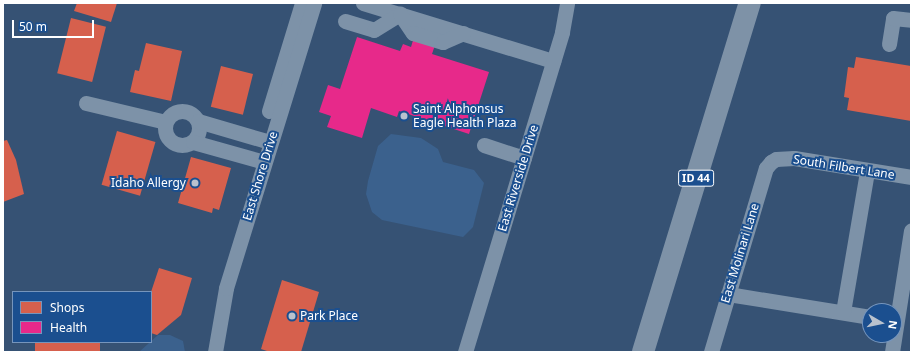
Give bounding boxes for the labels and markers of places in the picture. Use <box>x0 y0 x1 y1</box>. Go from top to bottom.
place label: Saint Alphonsus Eagle Health Plaza <box>413 102 517 130</box>
marker: Saint Alphonsus Eagle Health Plaza <box>398 110 410 122</box>
place label: Idaho Allergy <box>111 176 186 190</box>
marker: Idaho Allergy <box>189 177 201 189</box>
place label: Park Place <box>300 309 358 323</box>
marker: Park Place <box>287 311 297 321</box>

